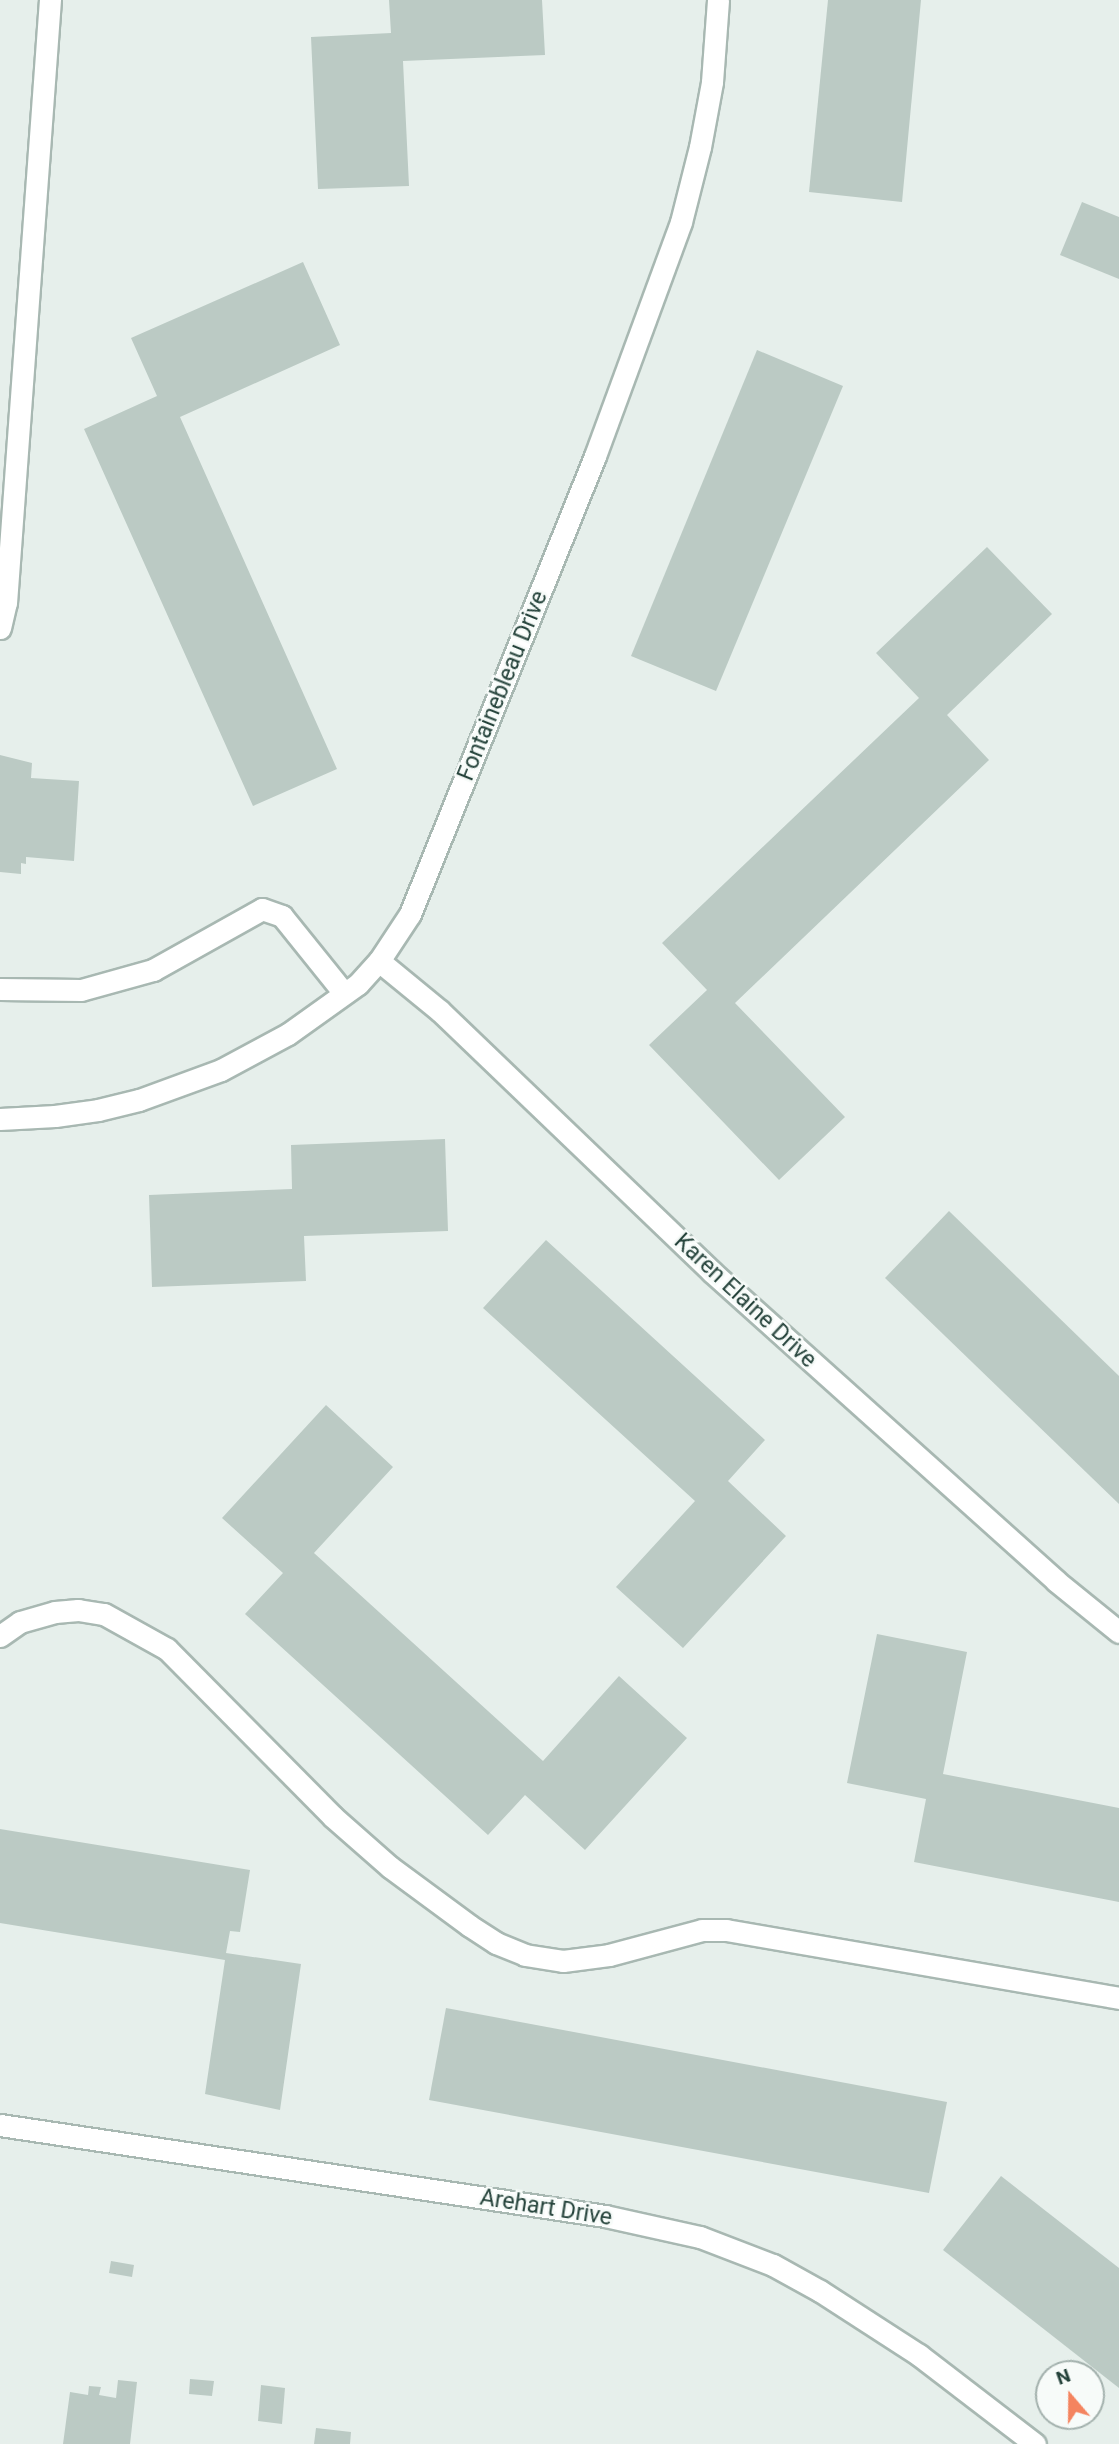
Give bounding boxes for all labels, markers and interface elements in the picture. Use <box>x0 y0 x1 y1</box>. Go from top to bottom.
street label: Fontainebleau Drive <box>452 587 554 785</box>
street label: Karen Elaine Drive <box>668 1228 822 1374</box>
street label: Arehart Drive <box>478 2184 614 2232</box>
north arrow <box>1035 2360 1105 2430</box>
text: N <box>1053 2364 1074 2390</box>

